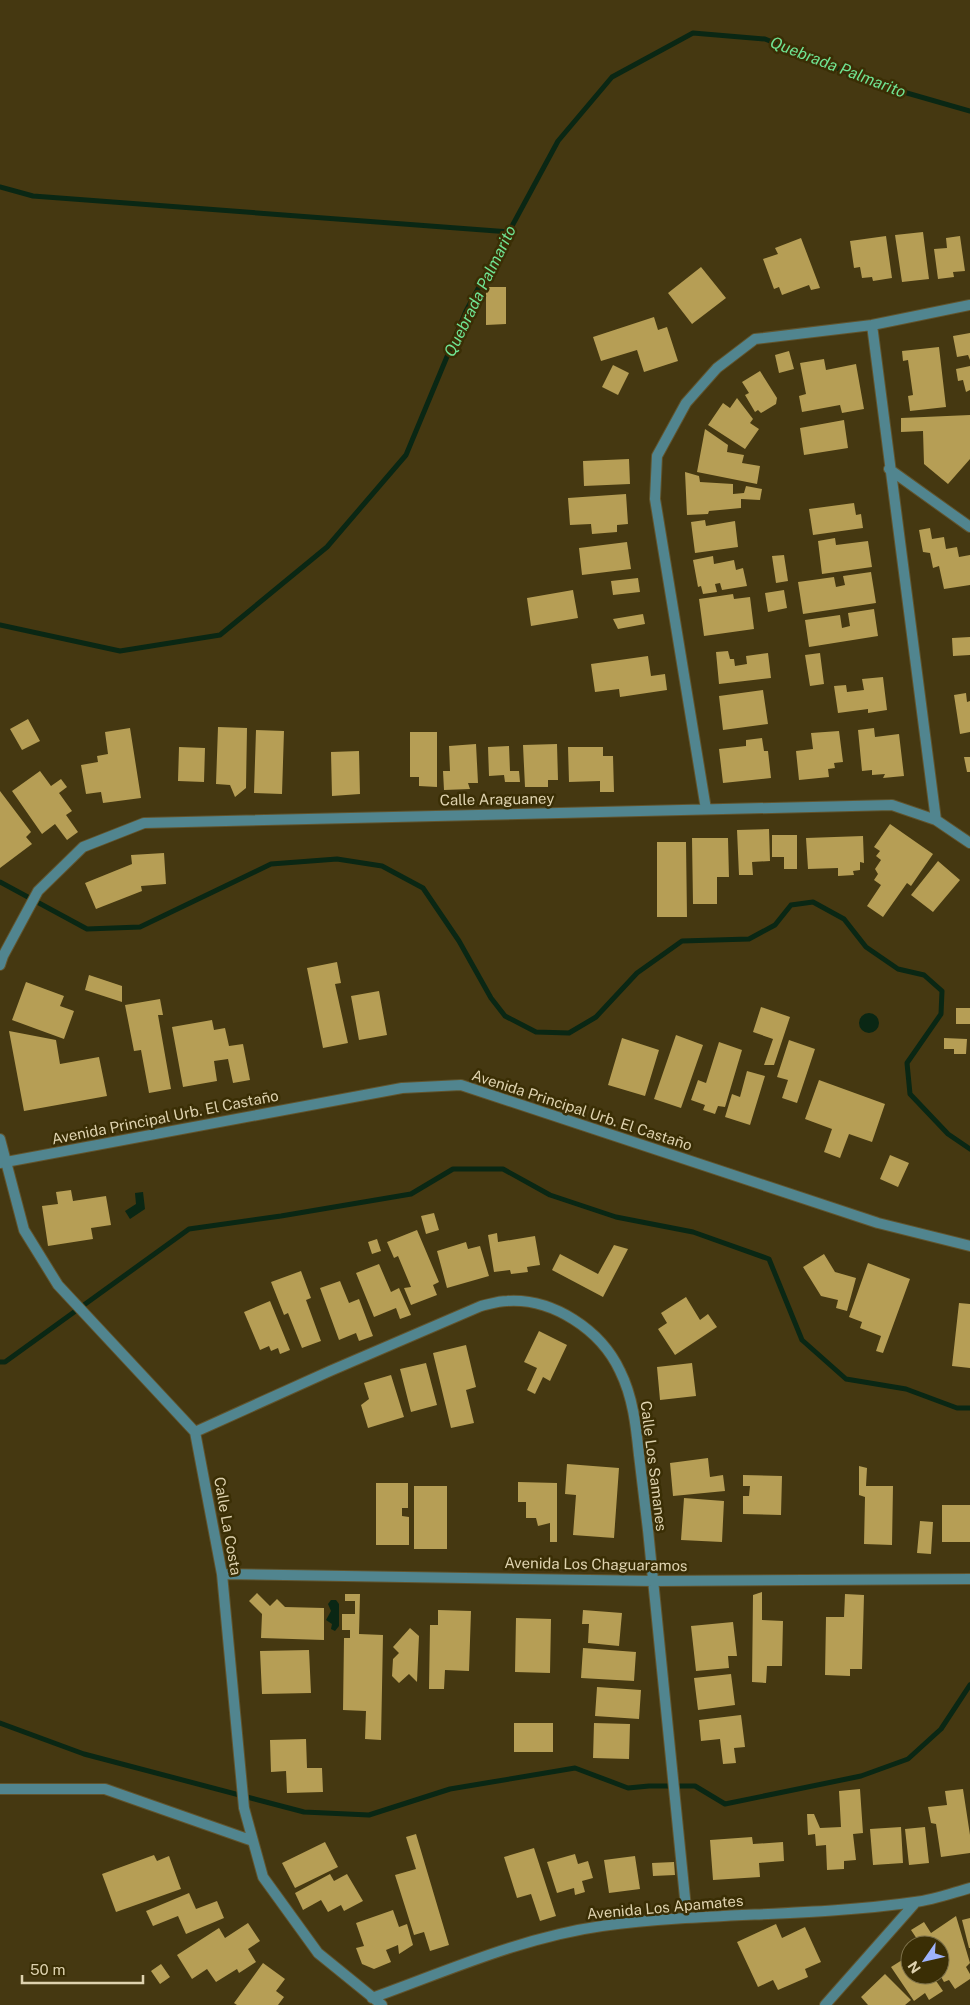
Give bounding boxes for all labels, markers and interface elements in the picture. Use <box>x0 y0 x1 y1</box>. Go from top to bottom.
water label: Quebrada Palmarito <box>768 32 909 102</box>
water label: Quebrada Palmarito <box>440 222 520 360</box>
street label: Calle Araguaney <box>439 789 555 809</box>
street label: Avenida Principal Urb. El Castaño <box>470 1066 694 1154</box>
street label: Avenida Principal Urb. El Castaño <box>50 1087 280 1147</box>
street label: Calle Los Samanes <box>638 1400 670 1532</box>
street label: Calle La Costa <box>211 1475 245 1577</box>
street label: Avenida Los Chaguaramos <box>504 1554 688 1574</box>
street label: Avenida Los Apamates <box>586 1892 744 1922</box>
north arrow <box>900 1935 950 1985</box>
scale bar <box>22 1952 144 1984</box>
text: N <box>905 1958 924 1976</box>
text: 50 m <box>30 1961 65 1978</box>

